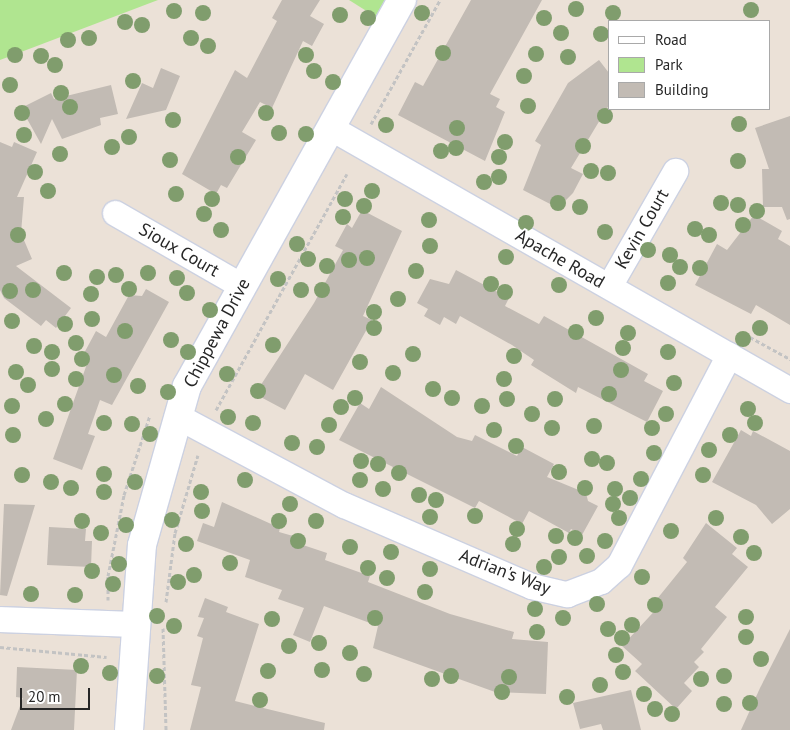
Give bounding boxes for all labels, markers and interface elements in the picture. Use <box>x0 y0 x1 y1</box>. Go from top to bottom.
legend <box>608 20 770 110</box>
text: Road <box>655 30 687 49</box>
text: Park <box>655 55 683 74</box>
text: Building <box>655 80 709 99</box>
street label: Kevin Court <box>610 185 674 273</box>
street label: Sioux Court <box>135 218 223 282</box>
street label: Apache Road <box>512 225 608 293</box>
street label: Chippewa Drive <box>179 275 255 391</box>
street label: Adrian's Way <box>456 545 554 599</box>
scale bar <box>22 678 92 710</box>
text: 20 m <box>28 687 61 706</box>

